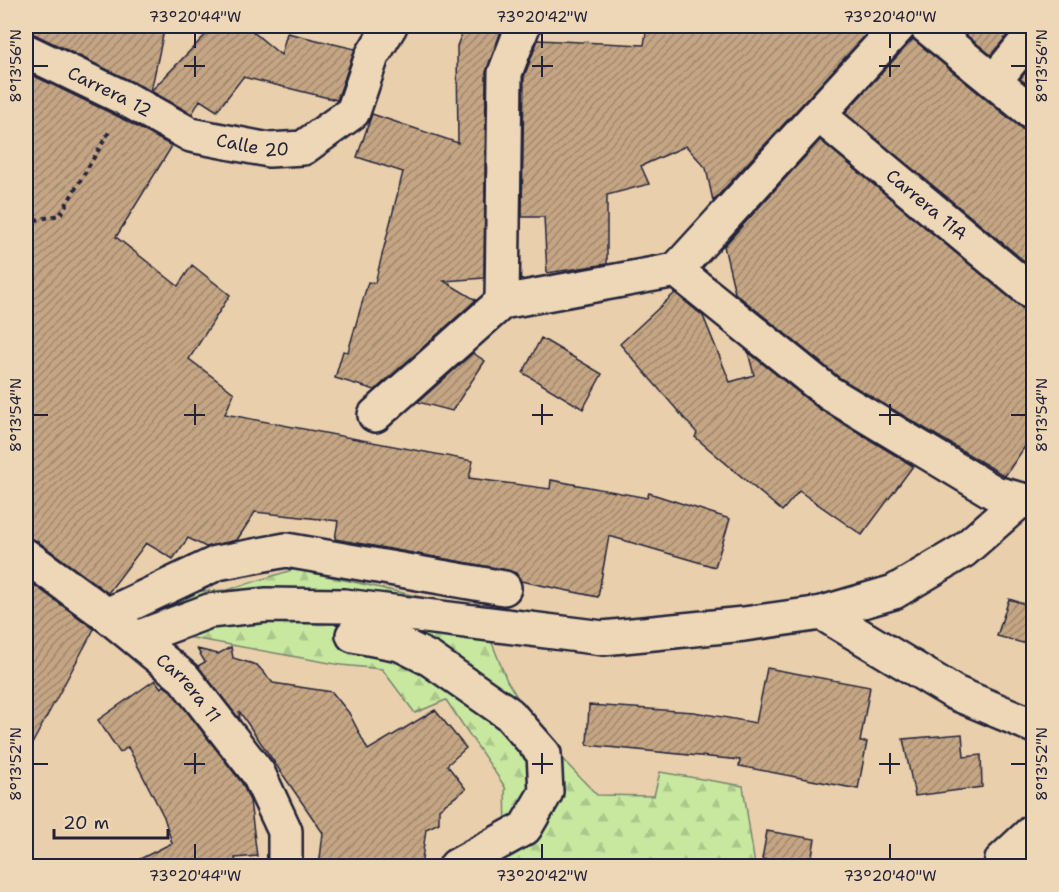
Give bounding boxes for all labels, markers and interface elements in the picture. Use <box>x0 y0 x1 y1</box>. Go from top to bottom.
text: 73°20'44"W <box>149 7 241 27</box>
text: 73°20'42"W <box>496 7 588 27</box>
text: 73°20'40"W <box>843 7 937 27</box>
text: 8°13'56"N <box>6 29 26 103</box>
text: 8°13'56"N <box>1032 29 1052 103</box>
street label: Carrera 12 <box>64 61 156 123</box>
street label: Calle 20 <box>214 128 290 162</box>
street label: Carrera 11A <box>881 164 972 245</box>
text: 8°13'54"N <box>6 378 26 452</box>
text: 8°13'54"N <box>1032 378 1052 452</box>
street label: Carrera 11 <box>151 648 226 728</box>
text: 8°13'52"N <box>6 727 26 801</box>
text: 8°13'52"N <box>1032 727 1052 801</box>
scale bar <box>54 802 168 840</box>
text: 20 m <box>63 811 109 835</box>
text: 73°20'44"W <box>149 866 241 886</box>
text: 73°20'42"W <box>496 866 588 886</box>
text: 73°20'40"W <box>843 866 937 886</box>

